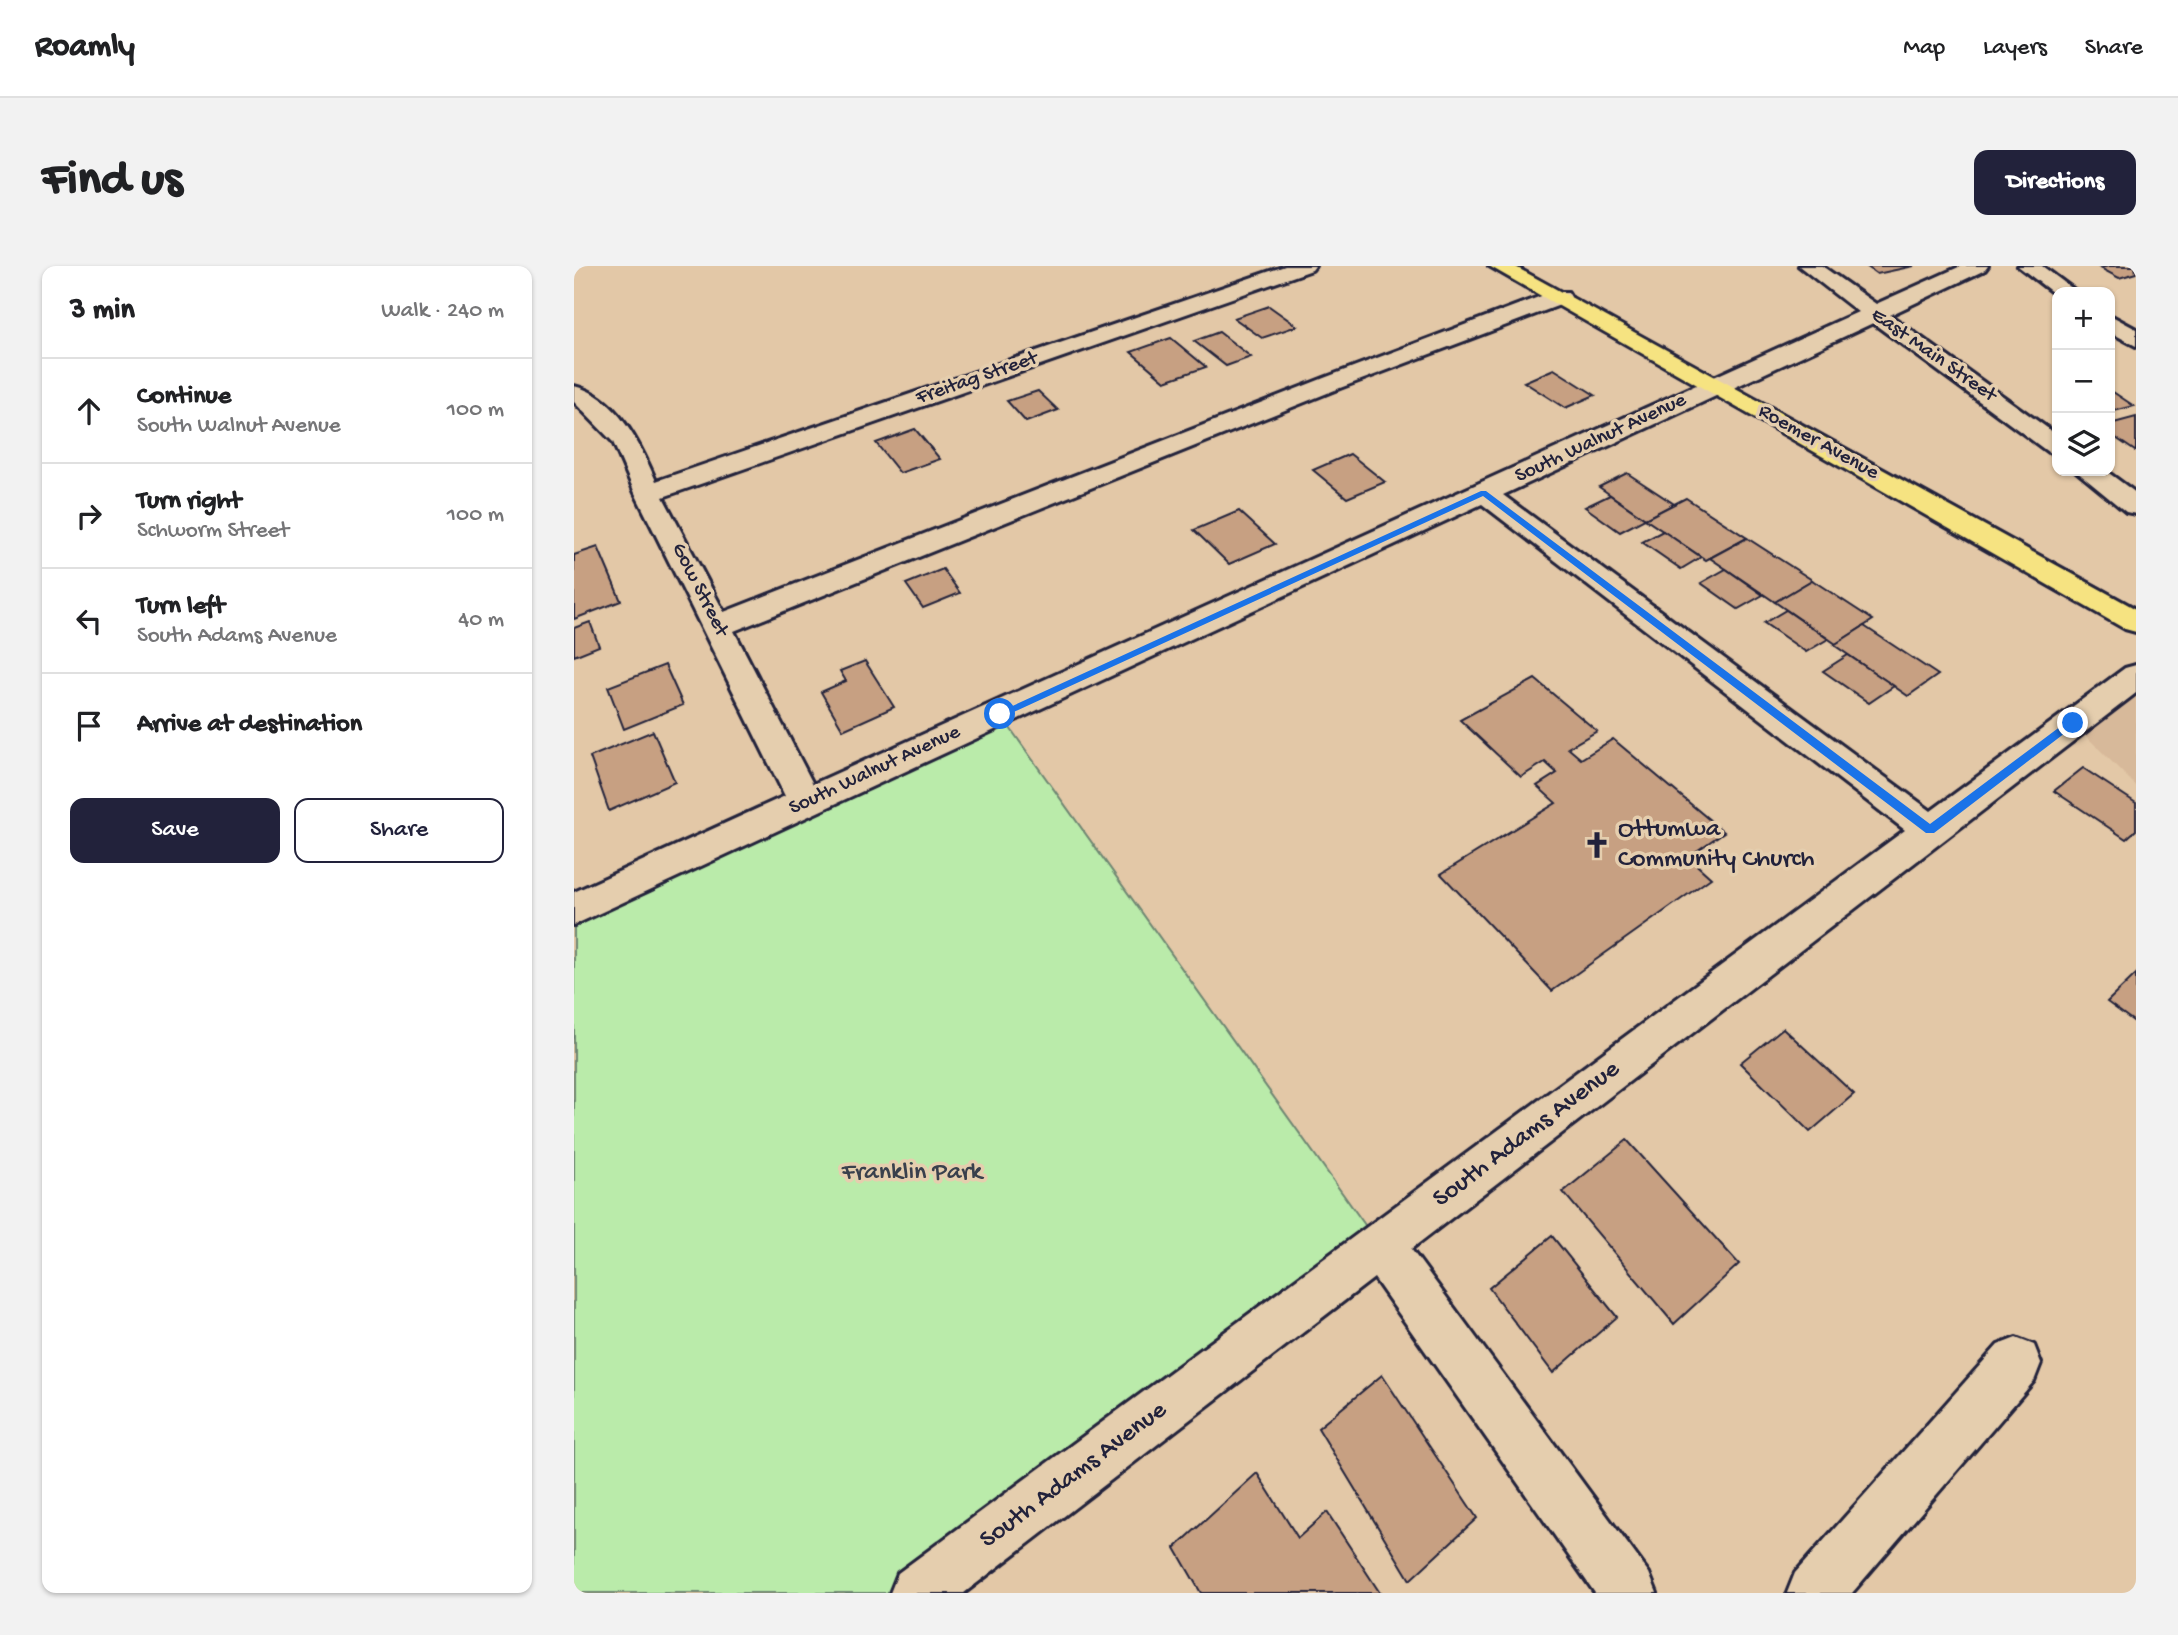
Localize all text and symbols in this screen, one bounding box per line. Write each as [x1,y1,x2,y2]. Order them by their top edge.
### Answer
text: Roamly [35,29,135,67]
text: Map [1903,34,1945,63]
text: Layers [1983,34,2047,63]
text: Share [2085,34,2143,63]
button: Directions [1974,150,2136,215]
text: Find us [42,153,182,211]
map controls [2052,287,2115,476]
button: + [2052,287,2115,350]
text: 3 min [70,294,135,329]
text: Walk · 240 m [381,298,504,325]
street label: East Main Street [1865,303,2003,410]
street label: Freitag Street [912,346,1043,412]
button: − [2052,350,2115,413]
text: Continue [137,382,231,413]
street label: South Walnut Avenue [1511,388,1692,490]
icon: ahead [70,392,108,430]
text: 100 m [447,397,504,424]
street label: Roemer Avenue [1753,400,1884,487]
text: South Walnut Avenue [137,413,341,440]
button: layers [2052,413,2115,476]
text: Turn right [137,487,241,518]
icon: right [70,497,108,535]
text: 100 m [447,502,504,529]
text: Schworm Street [137,518,289,545]
street label: Gow Street [665,539,734,643]
text: Turn left [137,592,225,623]
icon: left [70,602,108,640]
text: 40 m [458,607,504,634]
text: South Adams Avenue [137,623,337,650]
route start [984,698,1015,729]
icon: arrive [70,707,108,745]
route end [2057,707,2088,738]
text: Arrive at destination [137,710,362,741]
street label: South Walnut Avenue [785,720,966,822]
button: Save [70,798,280,863]
button: Share [294,798,504,863]
place label: Ottumwa Community Church [1618,815,1815,876]
church icon: Ottumwa Community Church [1582,830,1612,860]
street label: South Adams Avenue [1427,1054,1627,1215]
park label: Franklin Park [841,1158,985,1189]
street label: South Adams Avenue [974,1395,1174,1556]

